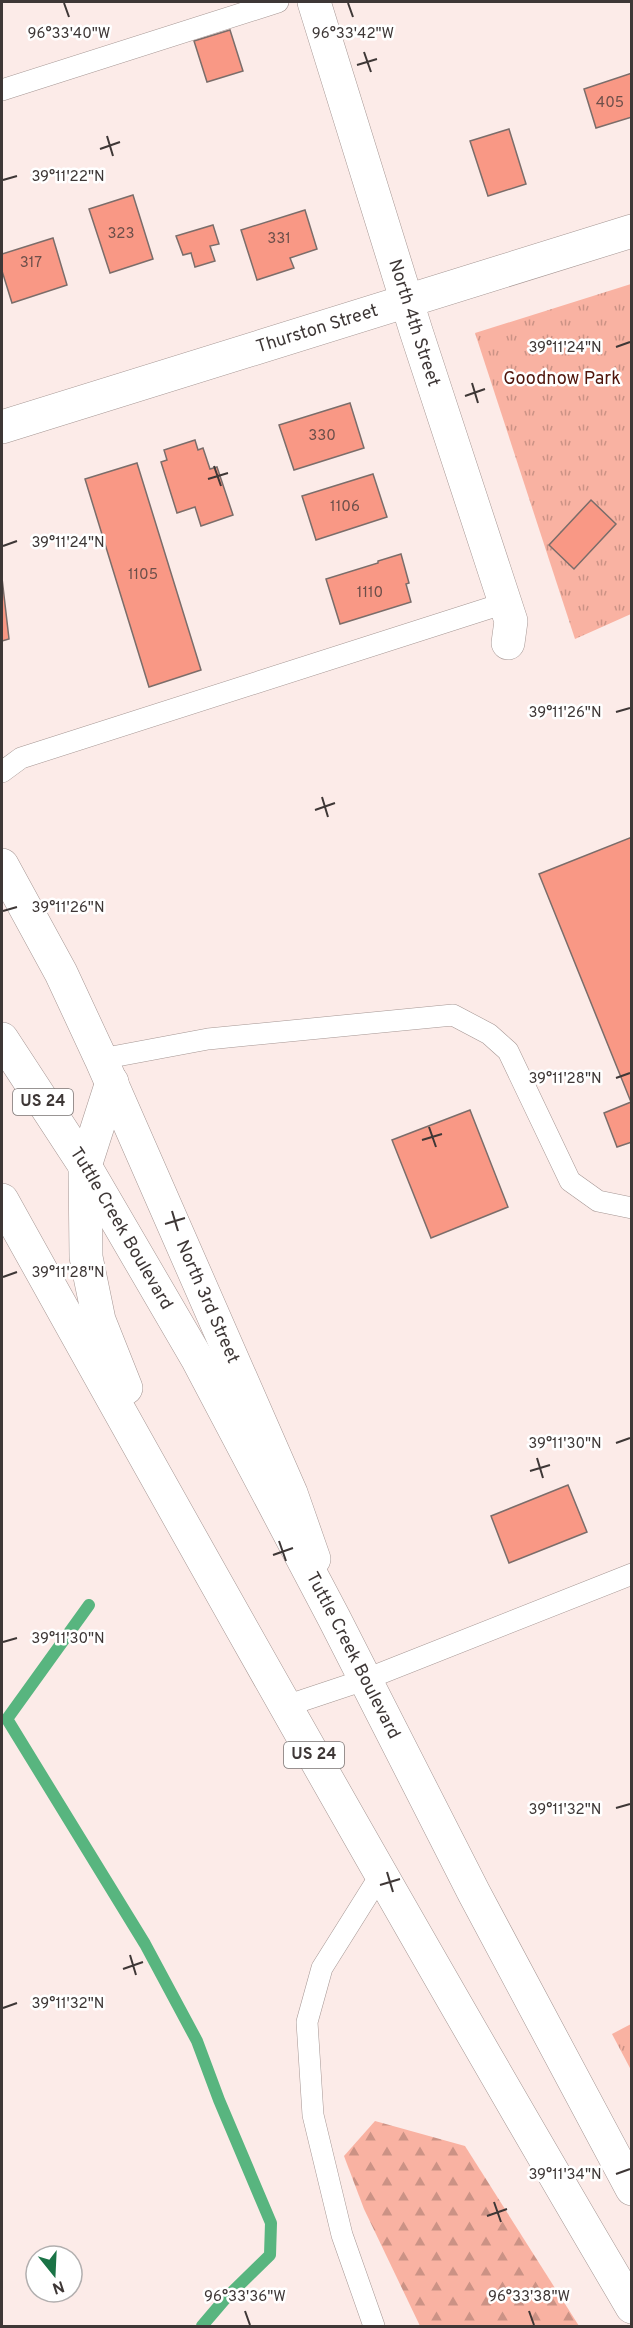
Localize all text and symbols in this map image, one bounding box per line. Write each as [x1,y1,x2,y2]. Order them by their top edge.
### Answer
text: 96°33'40"W [28,25,110,44]
text: 96°33'42"W [312,25,394,44]
house number: 405 [596,94,624,113]
text: 39°11'22"N [31,168,105,187]
house number: 323 [108,225,134,244]
house number: 331 [267,230,291,249]
house number: 317 [20,254,42,273]
street label: North 4th Street [383,256,445,390]
street label: Thurston Street [253,299,381,359]
text: 39°11'24"N [528,339,602,358]
park label: Goodnow Park [503,368,621,391]
house number: 330 [308,427,336,446]
house number: 1106 [330,498,360,517]
text: 39°11'24"N [31,534,105,553]
house number: 1105 [128,566,158,585]
house number: 1110 [357,584,383,603]
text: 39°11'26"N [528,704,602,723]
text: 39°11'26"N [31,899,105,918]
text: 39°11'28"N [528,1070,602,1089]
road number: US 24 [13,1089,73,1115]
street label: Tuttle Creek Boulevard [64,1143,178,1314]
street label: North 3rd Street [170,1237,244,1367]
text: 39°11'28"N [31,1264,105,1283]
text: 39°11'30"N [528,1435,602,1454]
street label: Tuttle Creek Boulevard [300,1568,405,1743]
text: 39°11'30"N [31,1630,105,1649]
road number: US 24 [284,1742,344,1768]
text: 39°11'32"N [529,1801,601,1820]
text: 39°11'32"N [32,1995,104,2014]
text: 39°11'34"N [528,2166,602,2185]
north arrow [24,2244,84,2304]
text: N [49,2275,67,2298]
text: 96°33'36"W [204,2288,286,2307]
text: 96°33'38"W [488,2288,570,2307]

